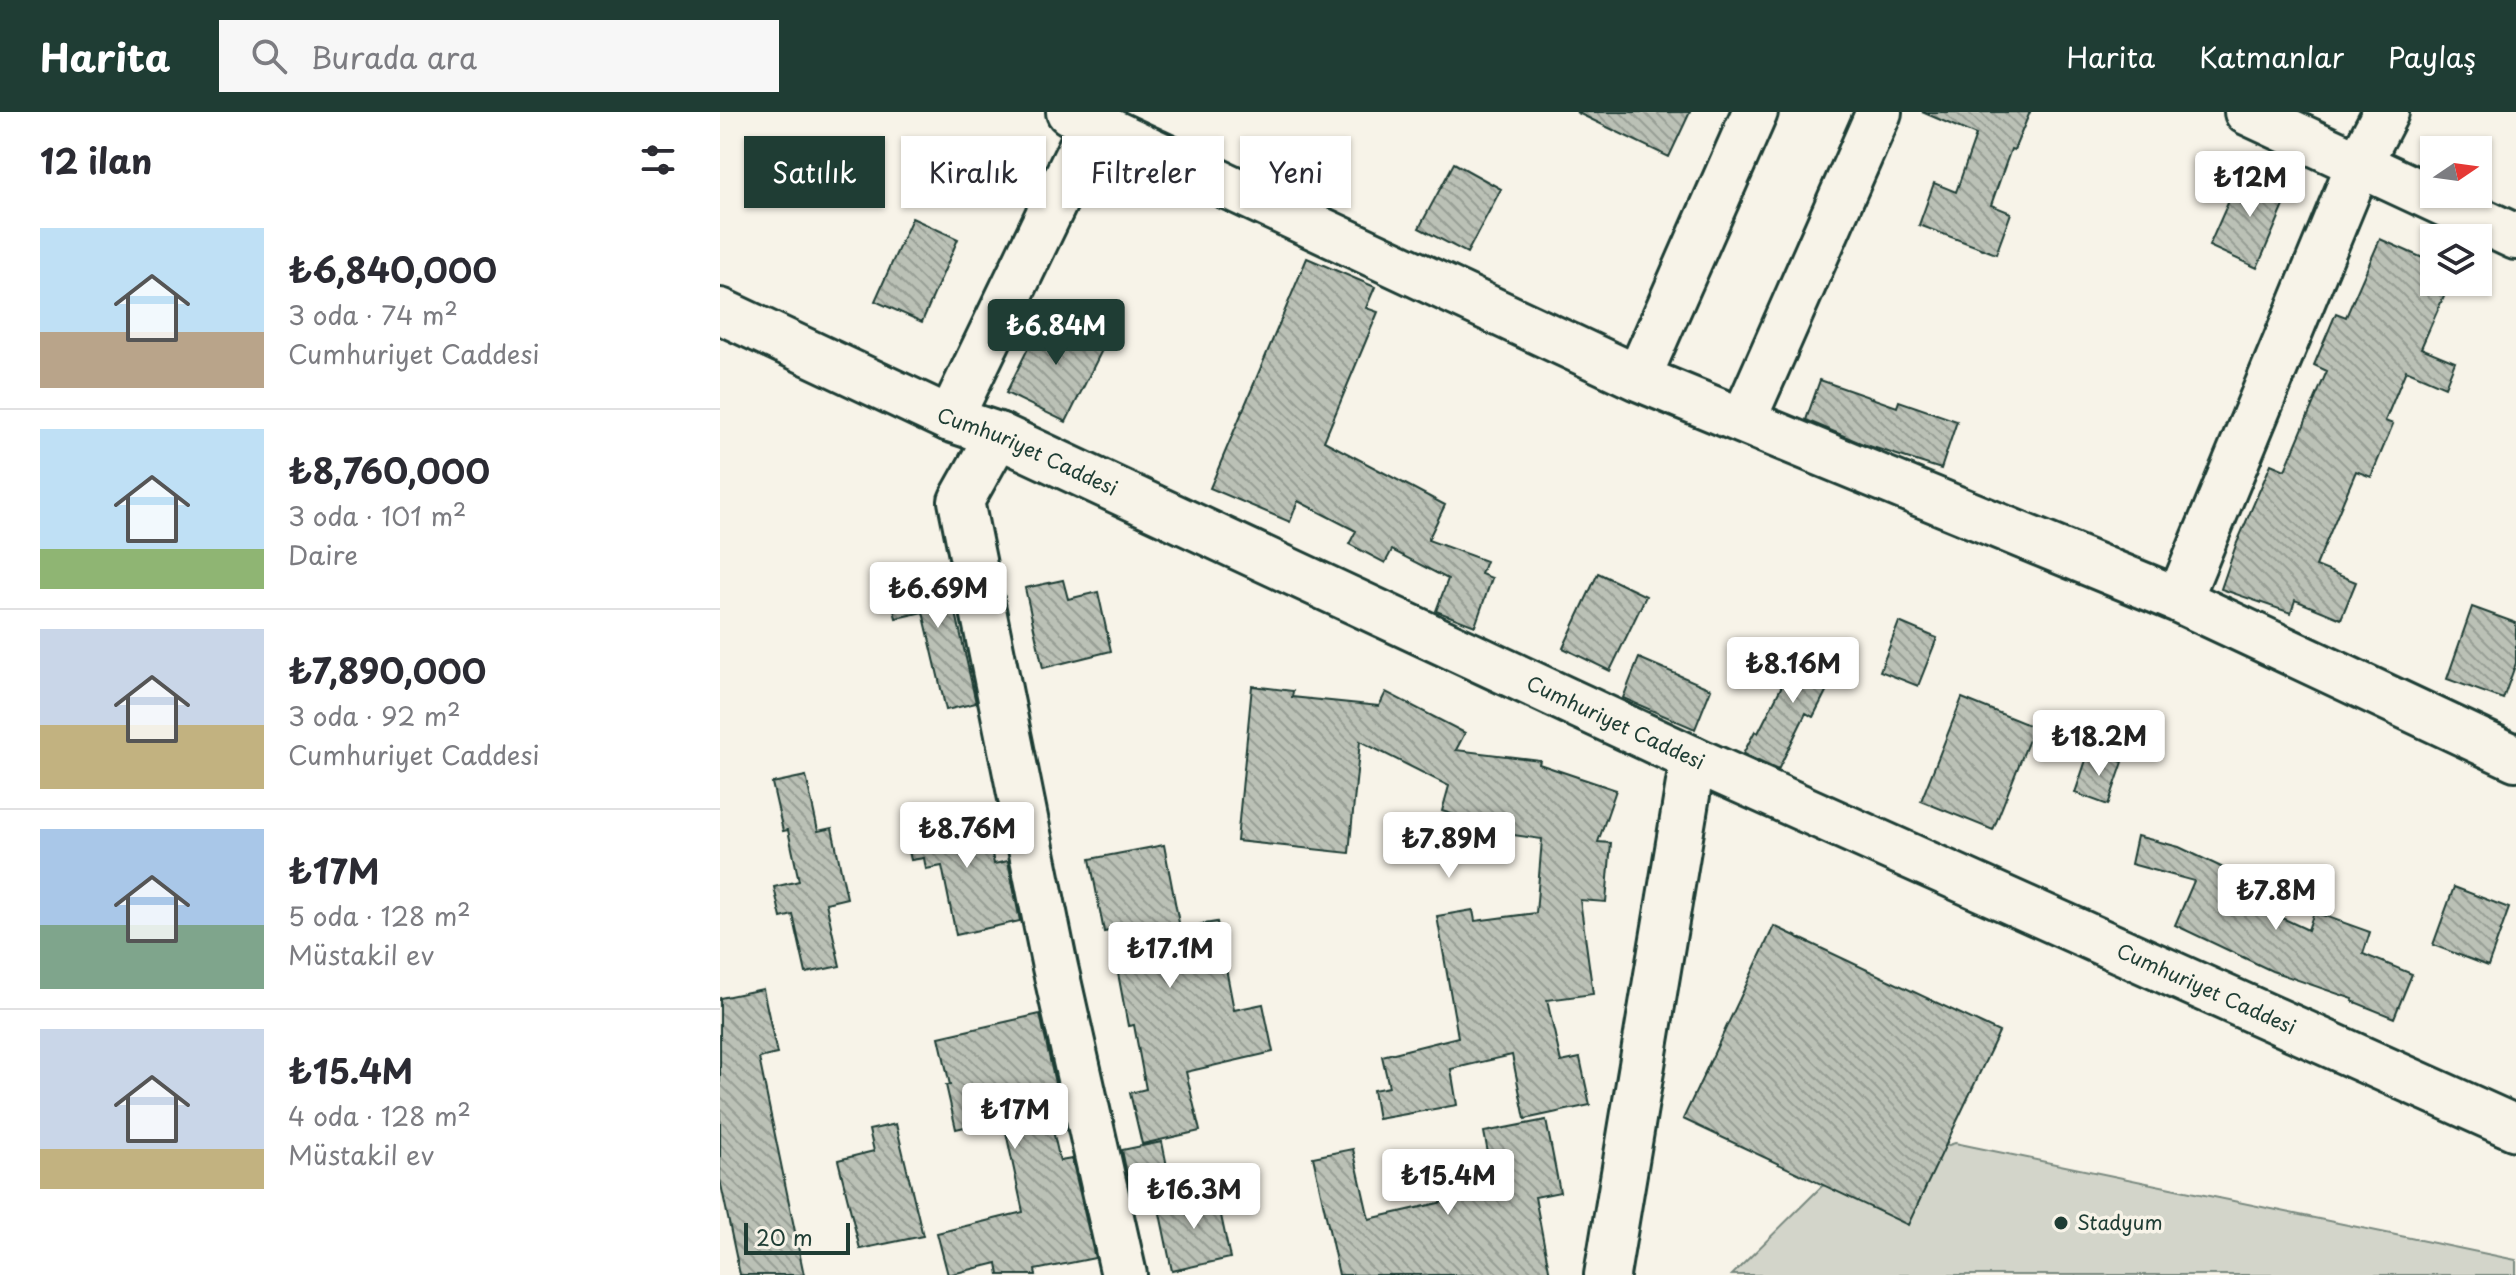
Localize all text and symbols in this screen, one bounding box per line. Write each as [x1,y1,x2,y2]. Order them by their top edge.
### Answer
search box [219,20,779,92]
text: Harita [40,28,171,85]
icon: search [247,34,291,78]
text: Burada ara [311,34,477,79]
text: Harita [2066,35,2155,78]
text: Katmanlar [2199,35,2344,78]
text: Paylaş [2388,35,2476,78]
text: 12 ilan [40,134,152,186]
chip: Satılık [744,136,885,208]
chip: Kiralık [901,136,1046,208]
chip: Filtreler [1062,136,1224,208]
chip: Yeni [1240,136,1351,208]
north arrow [2420,136,2492,208]
map controls [2420,136,2492,296]
icon: filters [636,138,680,182]
pin: ₺12M [2203,151,2297,219]
text: ₺12M [2213,157,2287,196]
button: layers [2420,224,2492,296]
text: ₺6,840,000 [288,243,497,295]
icon: home [104,260,200,356]
text: 3 oda · 74 m² [288,295,458,334]
pin: ₺6.84M [991,299,1121,367]
text: ₺6.84M [1006,305,1106,344]
text: Cumhuriyet Caddesi [288,334,540,373]
street label: Cumhuriyet Caddesi [932,399,1123,503]
text: ₺8,760,000 [288,444,490,496]
icon: home [104,461,200,557]
text: 3 oda · 101 m² [288,496,467,535]
text: Daire [288,535,358,574]
pin: ₺6.69M [873,562,1003,630]
text: ₺6.69M [888,568,988,607]
pin: ₺8.16M [1728,637,1858,705]
text: ₺8.16M [1745,643,1841,682]
text: ₺7,890,000 [288,644,486,696]
icon: home [104,661,200,757]
street label: Cumhuriyet Caddesi [1522,667,1710,776]
text: 3 oda · 92 m² [288,696,461,735]
pin: ₺18.2M [2034,710,2164,778]
text: ₺18.2M [2051,716,2147,755]
text: Cumhuriyet Caddesi [288,735,540,774]
pin: ₺8.76M [902,802,1032,870]
text: ₺8.76M [918,808,1016,847]
pin: ₺7.89M [1384,812,1514,880]
text: ₺7.89M [1401,818,1497,857]
text: ₺17M [288,844,379,896]
icon: home [104,861,200,957]
pin: ₺7.8M [2220,864,2332,932]
text: ₺7.8M [2236,870,2316,909]
text: 5 oda · 128 m² [288,896,471,935]
pin: ₺17.1M [1105,922,1235,990]
text: ₺17.1M [1126,928,1214,967]
text: Müstakil ev [288,935,434,974]
street label: Cumhuriyet Caddesi [2112,935,2301,1042]
text: ₺15.4M [288,1044,413,1096]
icon: home [104,1061,200,1157]
pin: ₺17M [968,1083,1062,1151]
text: ₺17M [980,1089,1050,1128]
text: 4 oda · 128 m² [288,1096,471,1135]
text: Müstakil ev [288,1135,434,1174]
pin: ₺15.4M [1383,1149,1513,1217]
text: ₺15.4M [1400,1155,1496,1194]
pin: ₺16.3M [1129,1163,1259,1231]
text: ₺16.3M [1146,1169,1242,1208]
place label: Stadyum [2077,1207,2163,1237]
marker: Stadyum [2052,1214,2070,1232]
scale bar [744,1219,850,1255]
text: 20 m [756,1220,813,1253]

